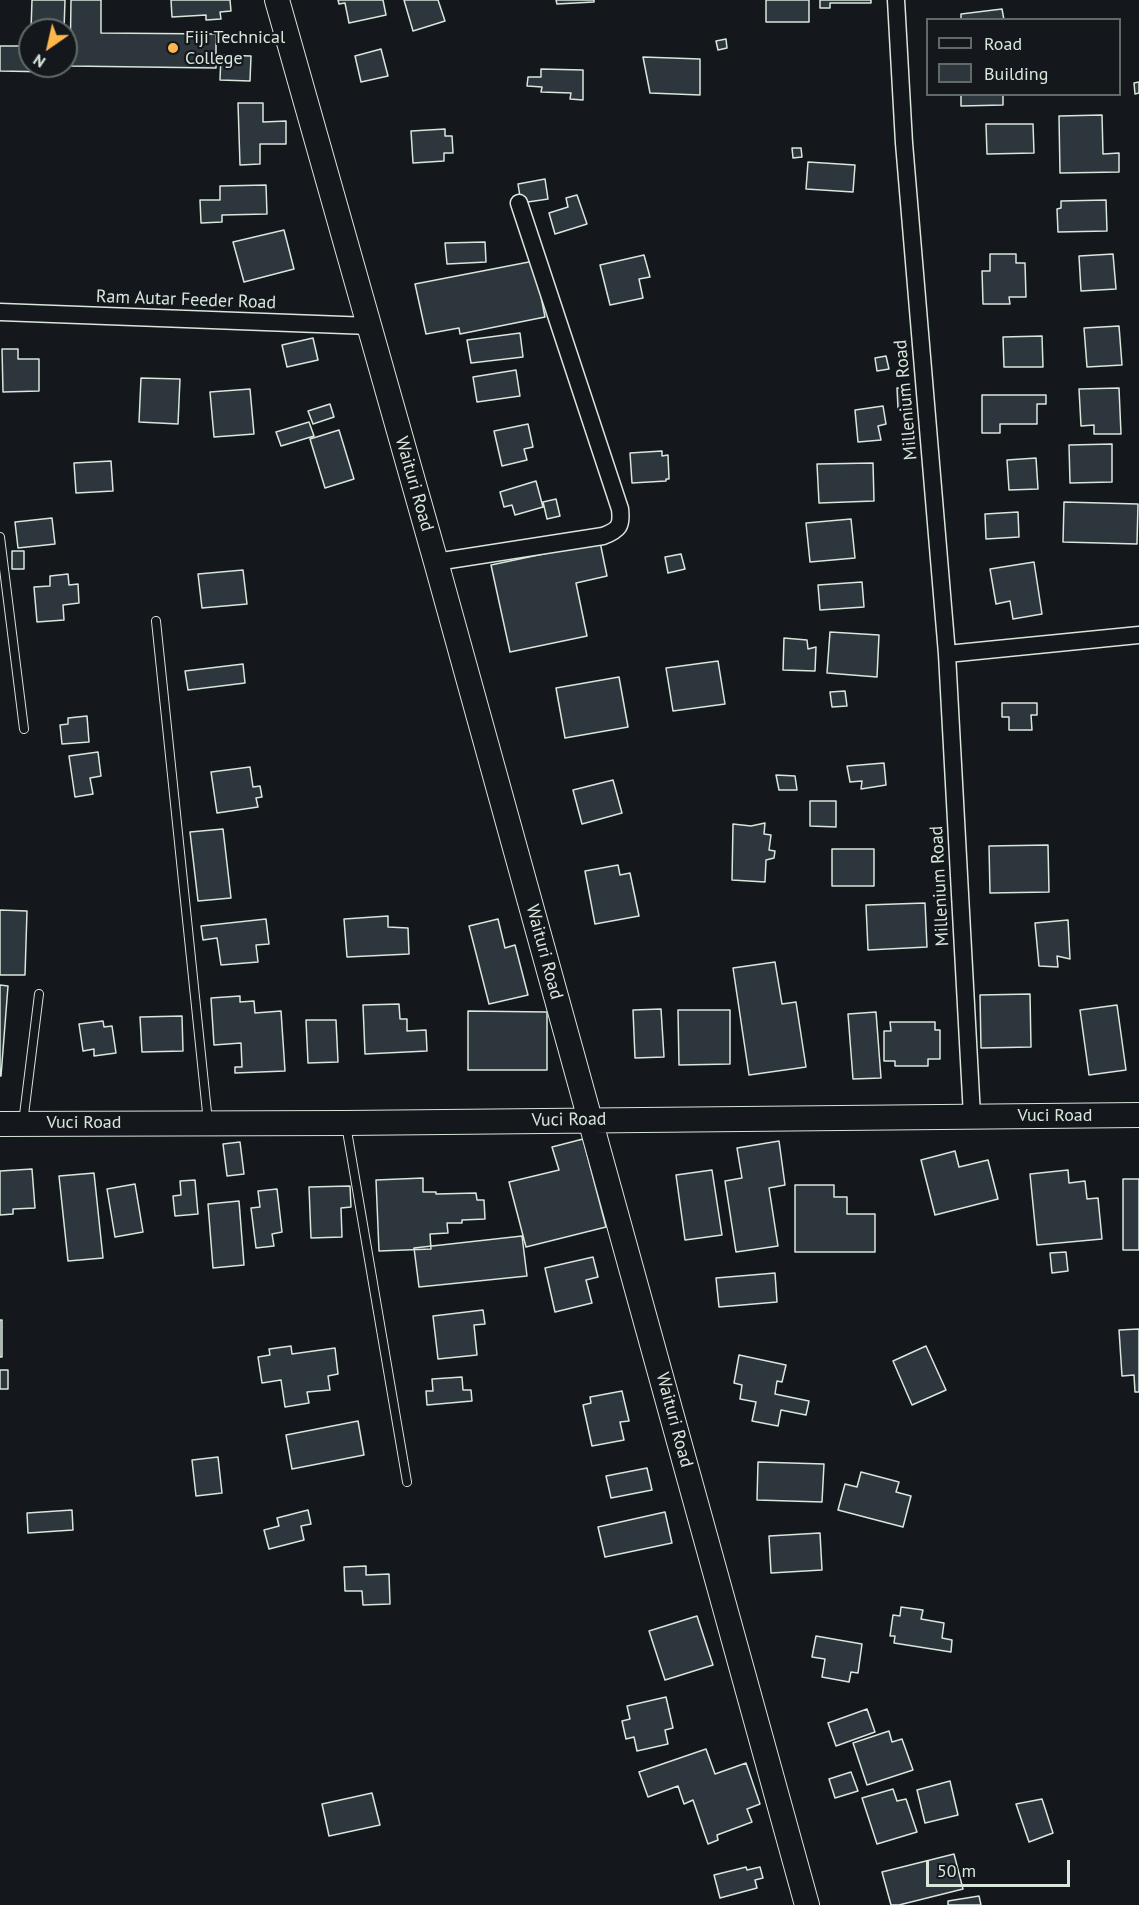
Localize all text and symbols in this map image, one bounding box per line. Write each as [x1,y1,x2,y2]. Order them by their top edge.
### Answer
north arrow [18,18,78,78]
legend [926,18,1121,96]
place label: Fiji Technical College [185,27,285,70]
text: Road [984,32,1022,55]
marker: Fiji Technical College [166,41,180,55]
text: N [29,50,49,72]
text: Building [984,62,1048,85]
street label: Ram Autar Feeder Road [96,286,276,314]
street label: Millenium Road [890,339,922,461]
street label: Waituri Road [390,434,438,534]
street label: Millenium Road [926,825,954,947]
street label: Waituri Road [521,902,567,1002]
street label: Vuci Road [1018,1105,1092,1127]
street label: Vuci Road [531,1109,607,1131]
street label: Vuci Road [47,1112,121,1134]
street label: Waituri Road [651,1370,697,1470]
scale bar [929,1848,1073,1886]
text: 50 m [937,1859,976,1882]

